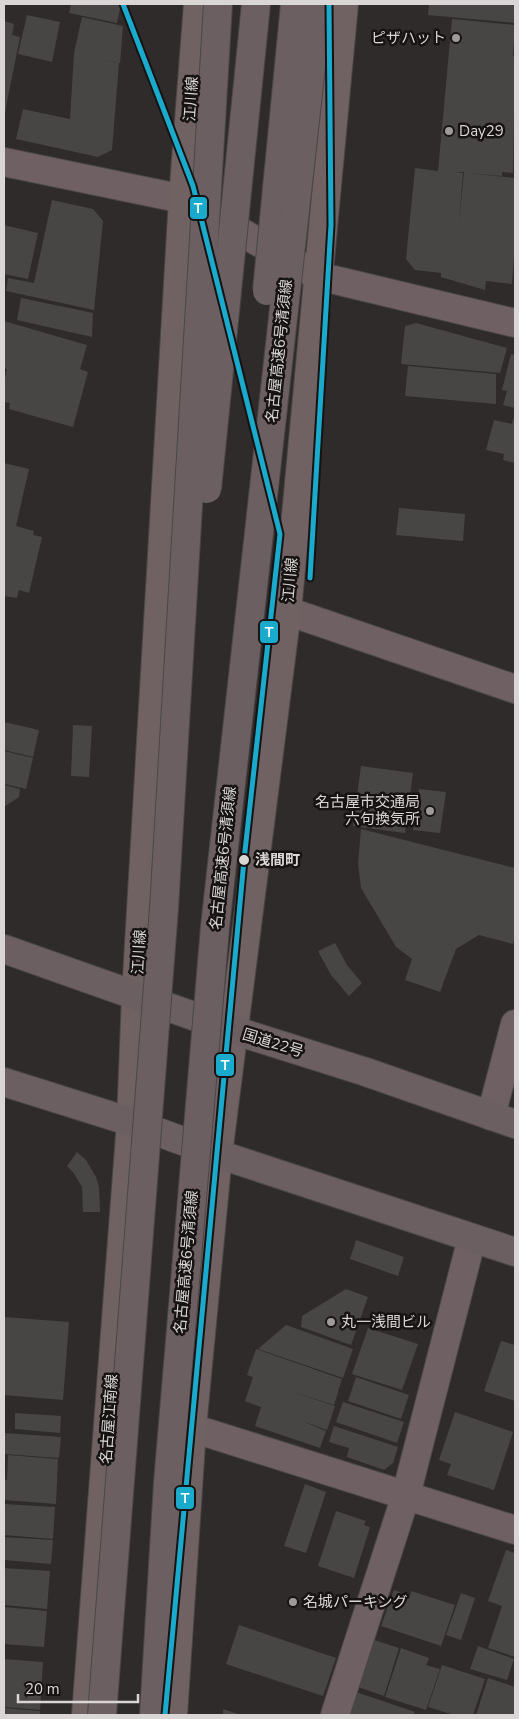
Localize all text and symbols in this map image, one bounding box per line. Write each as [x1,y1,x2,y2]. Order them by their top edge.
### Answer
place label: ピザハット [371,28,446,48]
marker: ピザハット [450,32,462,44]
street label: 江川線 [179,76,203,122]
place label: Day29 [459,121,504,141]
marker: Day29 [443,125,455,137]
line badge: T [189,196,208,220]
text: T [194,199,203,218]
street label: 名古屋高速6号清須線 [262,278,296,424]
street label: 江川線 [278,557,302,603]
line badge: T [259,620,279,644]
text: T [265,623,274,642]
street label: 名古屋高速6号清須線 [206,785,240,931]
place label: 名古屋市交通局 六句換気所 [315,792,420,829]
marker: 名古屋市交通局 六句換気所 [424,805,436,817]
place label: 浅間町 [255,850,300,870]
marker: 浅間町 [237,853,251,867]
street label: 江川線 [128,929,150,975]
street label: 国道22号 [240,1024,306,1062]
line badge: T [215,1053,235,1077]
text: T [221,1056,230,1075]
street label: 名古屋高速6号清須線 [170,1189,202,1335]
place label: 丸一浅間ビル [341,1312,431,1332]
marker: 丸一浅間ビル [325,1316,337,1328]
street label: 名古屋江南線 [96,1373,122,1465]
line badge: T [175,1486,195,1510]
text: T [181,1489,190,1508]
place label: 名城パーキング [303,1592,408,1612]
marker: 名城パーキング [287,1596,299,1608]
scale bar [18,1672,138,1704]
text: 20 m [25,1679,60,1699]

